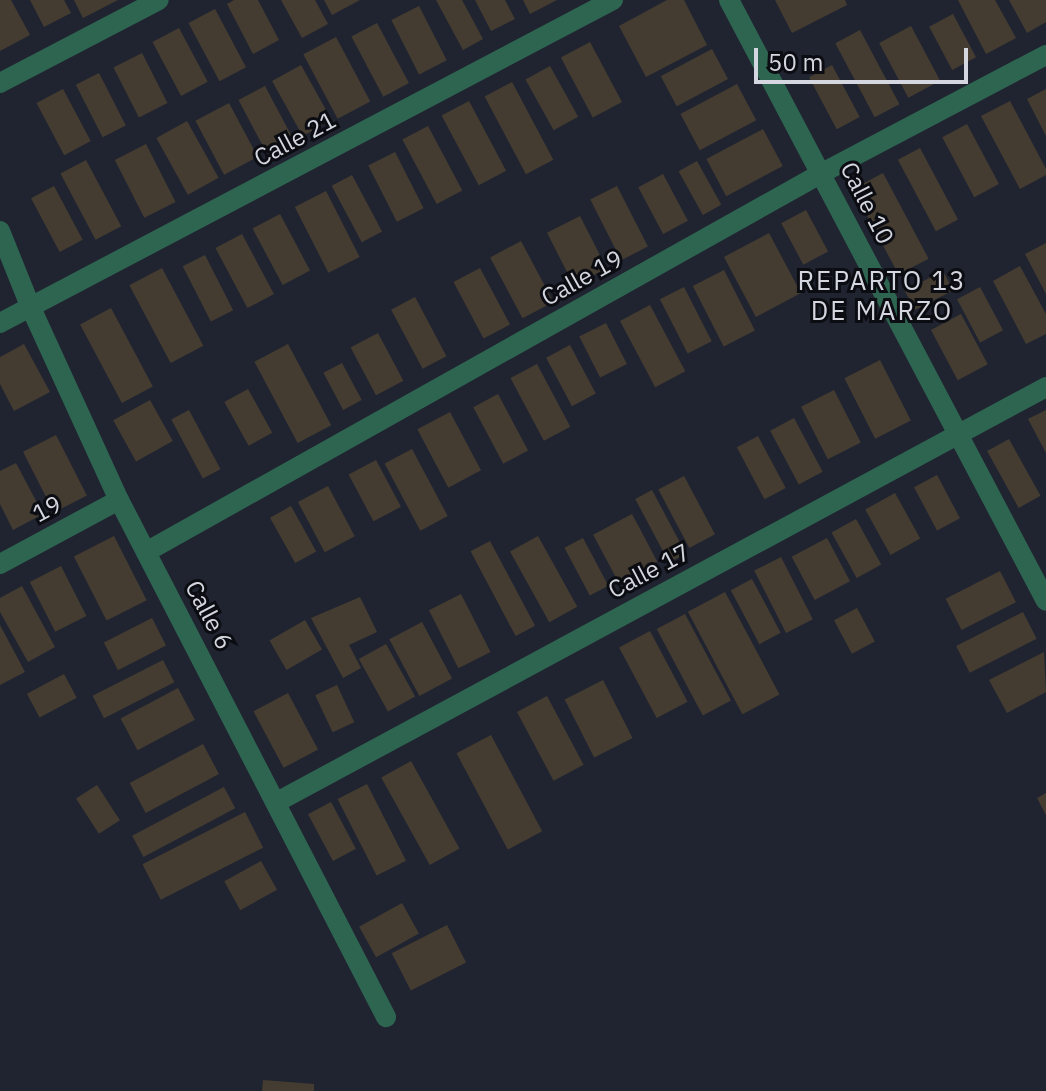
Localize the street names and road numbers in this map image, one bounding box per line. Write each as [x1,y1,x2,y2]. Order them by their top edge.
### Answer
street label: Calle 21 [249,106,341,172]
street label: Calle 10 [834,157,900,249]
street label: Calle 19 [536,244,628,312]
street label: 19 [28,490,66,528]
street label: Calle 17 [603,538,695,604]
street label: Calle 6 [179,576,239,654]

